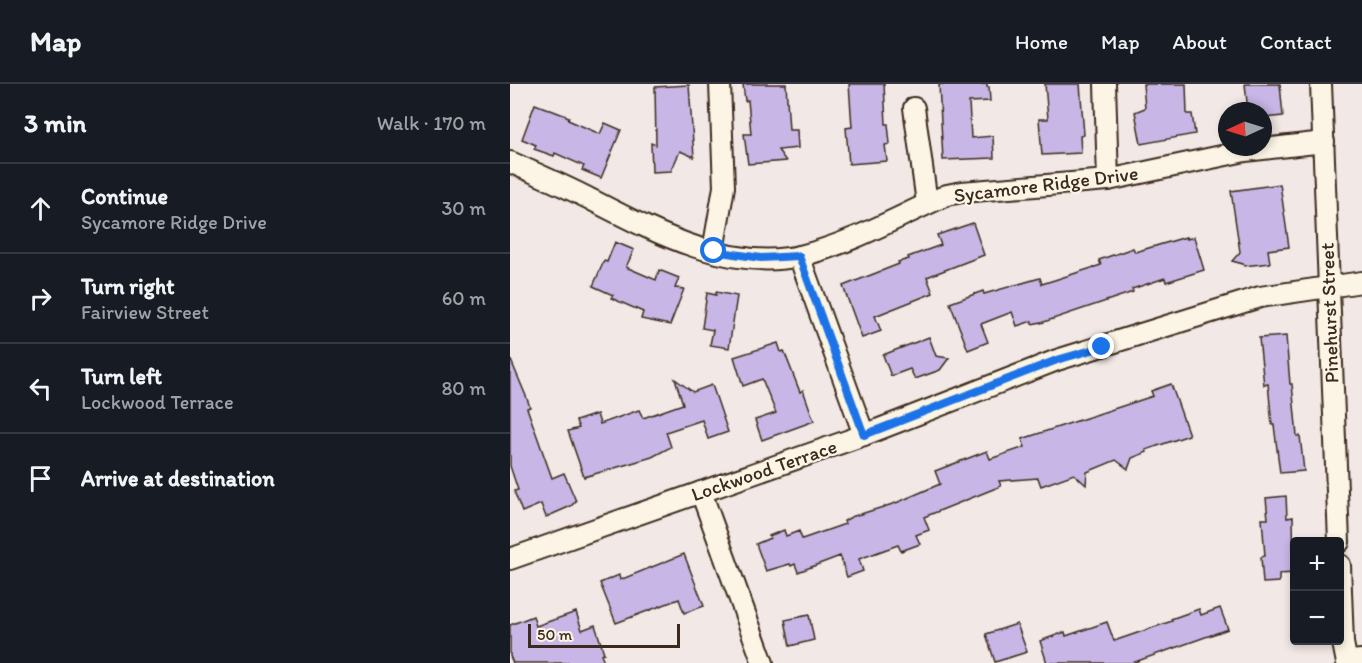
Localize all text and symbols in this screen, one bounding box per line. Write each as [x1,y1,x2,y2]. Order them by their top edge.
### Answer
text: Map [30,24,81,58]
text: Home [1015,29,1068,54]
text: Map [1101,29,1140,54]
text: About [1173,29,1227,54]
text: Contact [1260,29,1332,54]
north arrow [1218,102,1272,156]
text: 3 min [24,107,86,139]
text: Walk · 170 m [377,111,486,135]
street label: Sycamore Ridge Drive [952,161,1140,207]
text: Continue [81,183,168,210]
icon: ahead [24,192,57,225]
text: 30 m [441,196,486,220]
text: Sycamore Ridge Drive [81,210,267,234]
route start [700,237,726,263]
street label: Pinehurst Street [1315,242,1343,384]
text: Turn right [81,273,175,300]
icon: right [24,282,57,315]
text: 60 m [442,286,486,310]
text: Fairview Street [81,300,209,324]
route end [1088,333,1114,359]
text: Turn left [81,363,162,390]
icon: left [24,372,57,405]
text: 80 m [441,376,486,400]
text: Lockwood Terrace [81,390,234,414]
street label: Lockwood Terrace [688,434,840,506]
icon: arrive [24,462,57,495]
text: Arrive at destination [81,465,275,492]
map controls [1290,537,1344,645]
button: + [1290,537,1344,591]
button: − [1290,591,1344,645]
scale bar [528,621,680,648]
text: 50 m [537,625,572,644]

